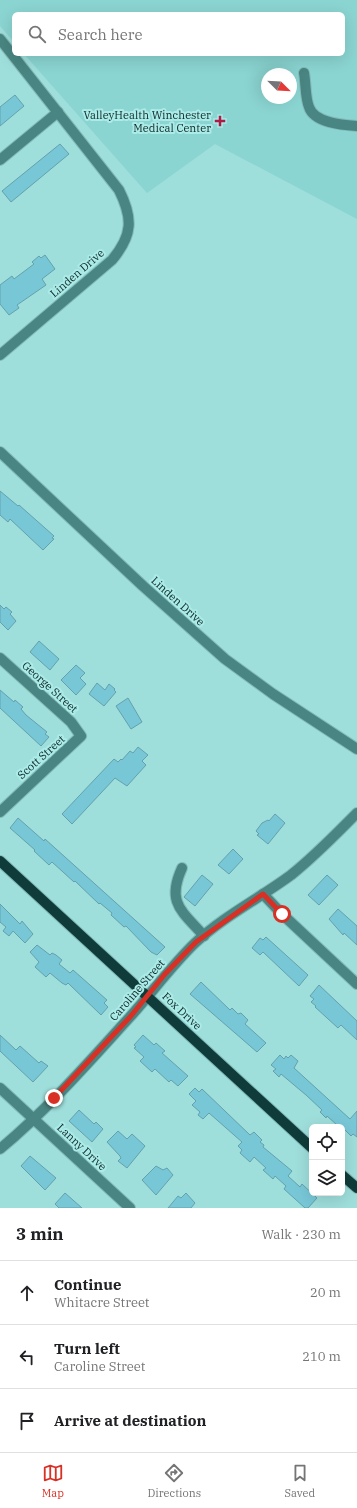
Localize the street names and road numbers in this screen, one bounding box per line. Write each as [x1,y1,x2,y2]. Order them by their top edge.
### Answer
street label: Linden Drive [47,246,107,300]
street label: Linden Drive [148,573,208,629]
street label: George Street [19,658,81,716]
street label: Scott Street [14,732,68,782]
street label: Caroline Street [106,956,168,1024]
street label: Fox Drive [159,989,205,1033]
street label: Lanny Drive [54,1121,110,1174]

